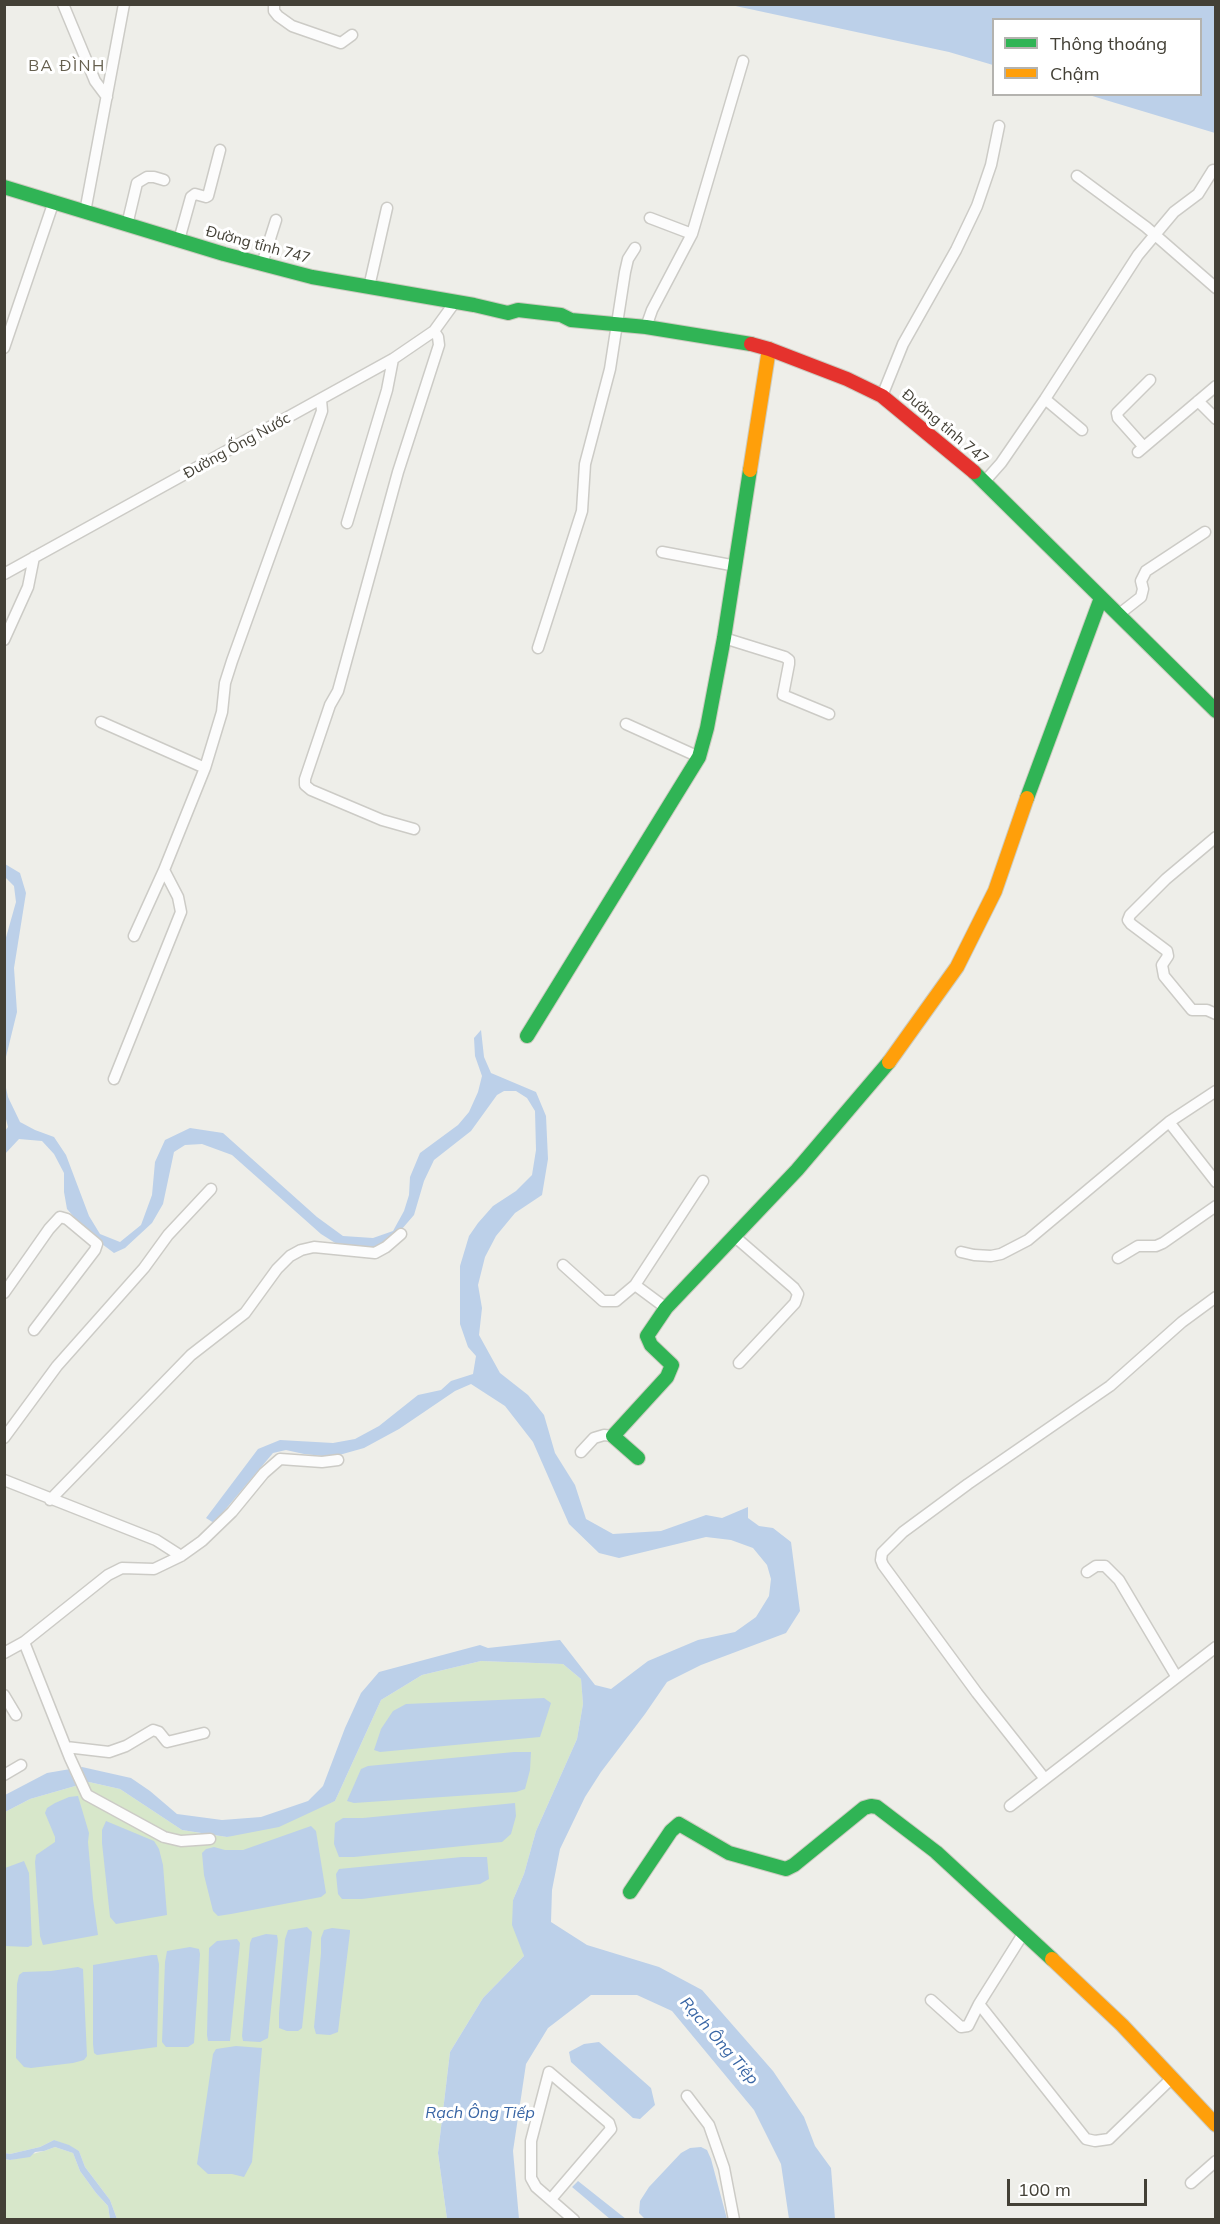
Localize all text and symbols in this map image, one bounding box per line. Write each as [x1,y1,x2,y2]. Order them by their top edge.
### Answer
legend [992,18,1202,96]
text: Thông thoáng [1050,32,1167,55]
district label: BA ĐÌNH [28,56,106,76]
text: Chậm [1050,62,1099,85]
street label: Đường tỉnh 747 [204,222,312,268]
street label: Đường tỉnh 747 [898,386,992,468]
street label: Đường Ống Nước [180,409,294,483]
water label: Rạch Ông Tiệp [676,1993,762,2089]
water label: Rạch Ông Tiếp [425,2103,535,2123]
scale bar [1010,2167,1150,2205]
text: 100 m [1018,2178,1071,2201]

